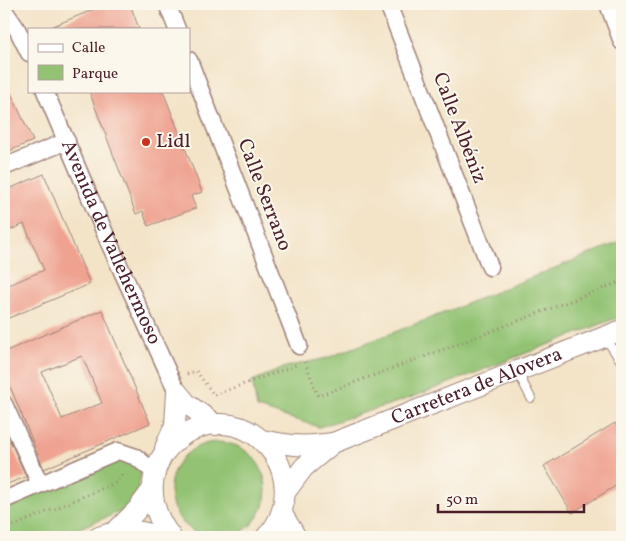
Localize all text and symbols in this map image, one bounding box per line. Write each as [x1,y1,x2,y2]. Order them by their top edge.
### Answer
legend [28,28,190,92]
text: Calle [72,38,105,59]
text: Parque [72,64,118,85]
street label: Calle Albéniz [425,68,493,188]
place label: Lidl [156,128,190,156]
street label: Calle Serrano [230,135,298,255]
street label: Avenida de Vallehermoso [53,136,168,349]
marker: Lidl [140,136,152,148]
street label: Carretera de Alovera [387,341,567,433]
scale bar [438,481,585,513]
text: 50 m [446,490,478,511]

